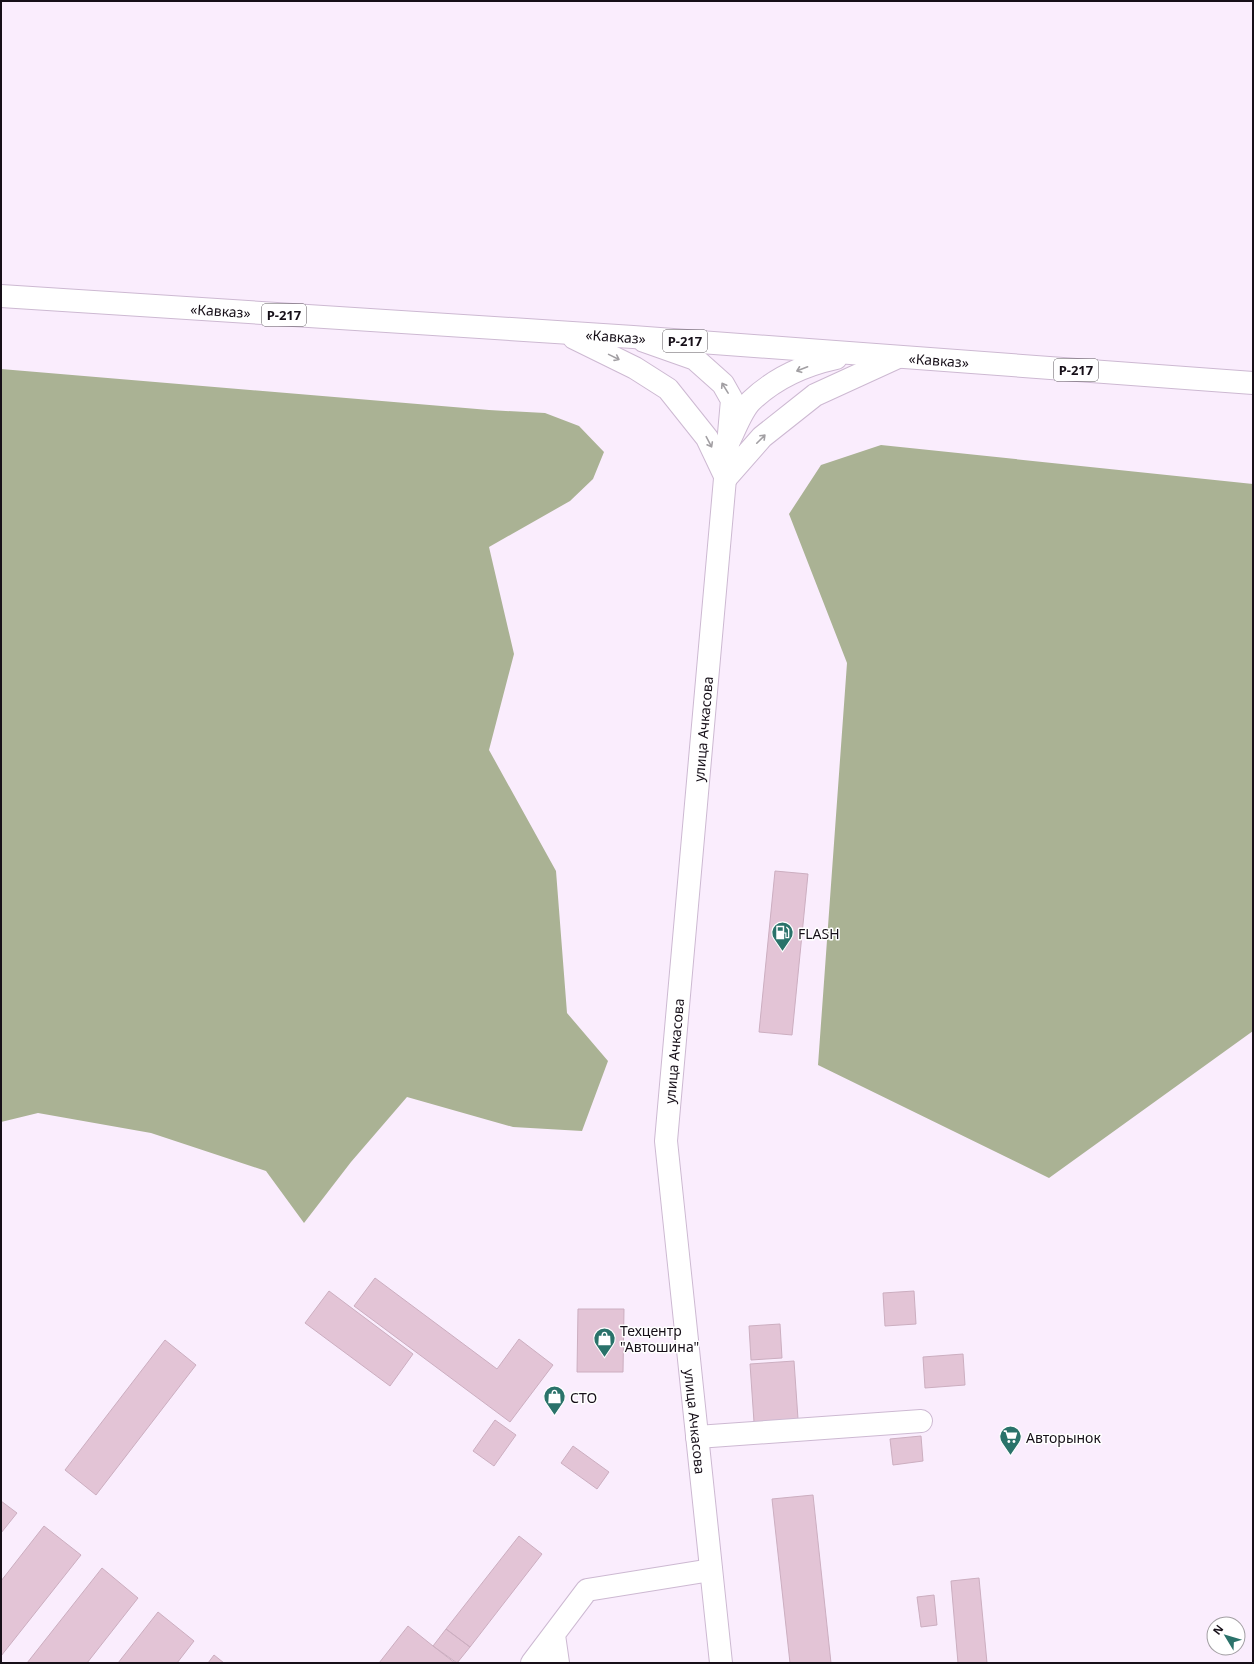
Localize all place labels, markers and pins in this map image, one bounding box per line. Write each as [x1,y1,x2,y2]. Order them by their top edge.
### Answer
fuel station icon: FLASH [770,920,796,953]
place label: FLASH [798,924,840,943]
place label: Техцентр "Автошина" [620,1321,699,1356]
shop icon: Техцентр "Автошина" [592,1325,618,1358]
shop icon: СТО [541,1384,567,1417]
place label: СТО [570,1388,597,1407]
supermarket icon: Авторынок [998,1424,1024,1457]
place label: Авторынок [1026,1428,1101,1447]

